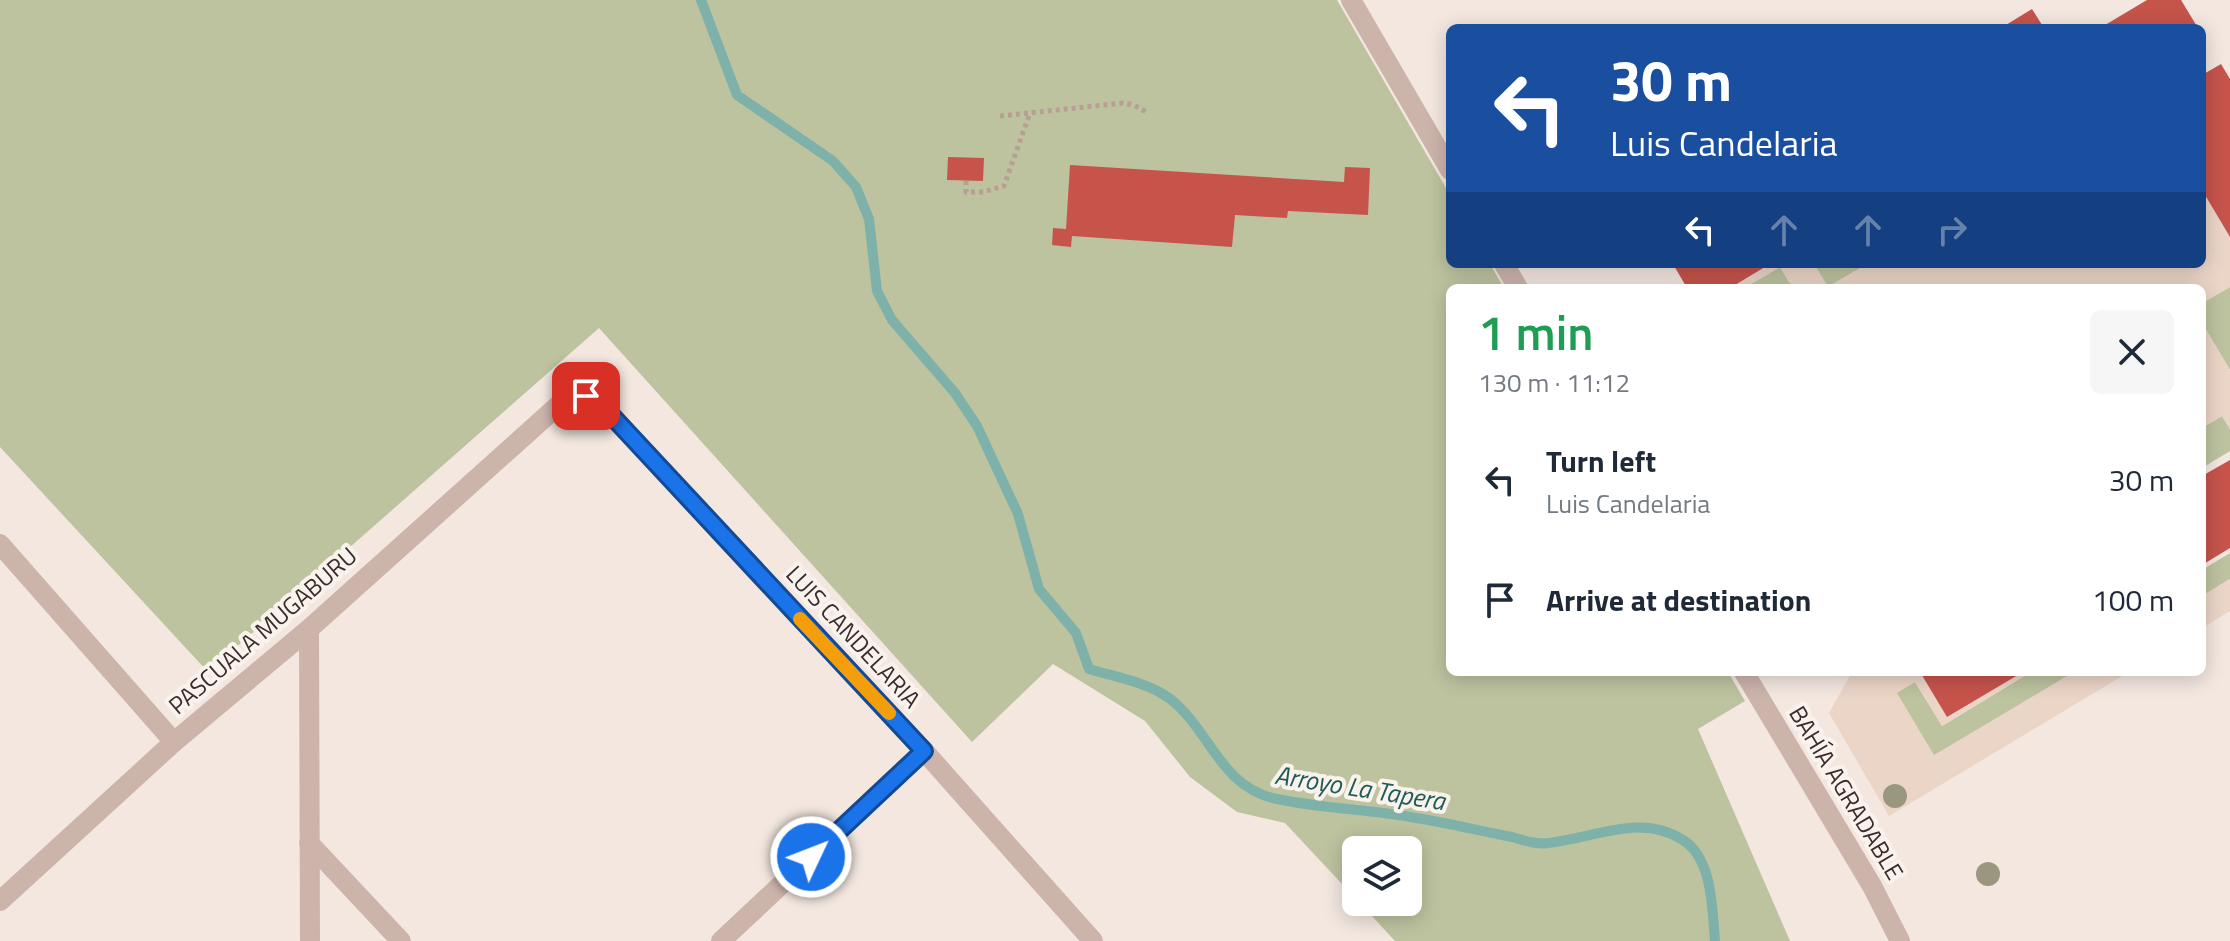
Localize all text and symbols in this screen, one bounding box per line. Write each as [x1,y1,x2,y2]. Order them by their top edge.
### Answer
text: 30 m [1610,38,1732,123]
icon: left [1478,56,1582,160]
text: Luis Candelaria [1610,115,1838,170]
icon: left [1678,208,1722,252]
icon: ahead [1762,208,1806,252]
icon: ahead [1846,208,1890,252]
icon: right [1930,208,1974,252]
text: 1 min [1478,296,1593,369]
button: close [2090,310,2174,394]
pin [552,362,620,430]
text: 130 m · 11:12 [1478,363,1630,402]
icon: arrive [564,374,608,418]
text: Turn left [1546,438,1656,484]
text: 30 m [2109,457,2174,503]
icon: left [1478,458,1522,502]
text: Luis Candelaria [1546,484,1710,523]
street label: PASCUALA MUGABURU [160,538,365,722]
street label: LUIS CANDELARIA [778,557,930,716]
text: Arrive at destination [1546,577,1811,623]
text: 100 m [2092,577,2174,623]
icon: arrive [1478,578,1522,622]
street label: BAHÍA AGRADABLE [1781,699,1913,886]
water label: Arroyo La Tapera [1272,755,1450,821]
position arrow [769,815,853,899]
map controls [1342,836,1422,916]
button: layers [1342,836,1422,916]

